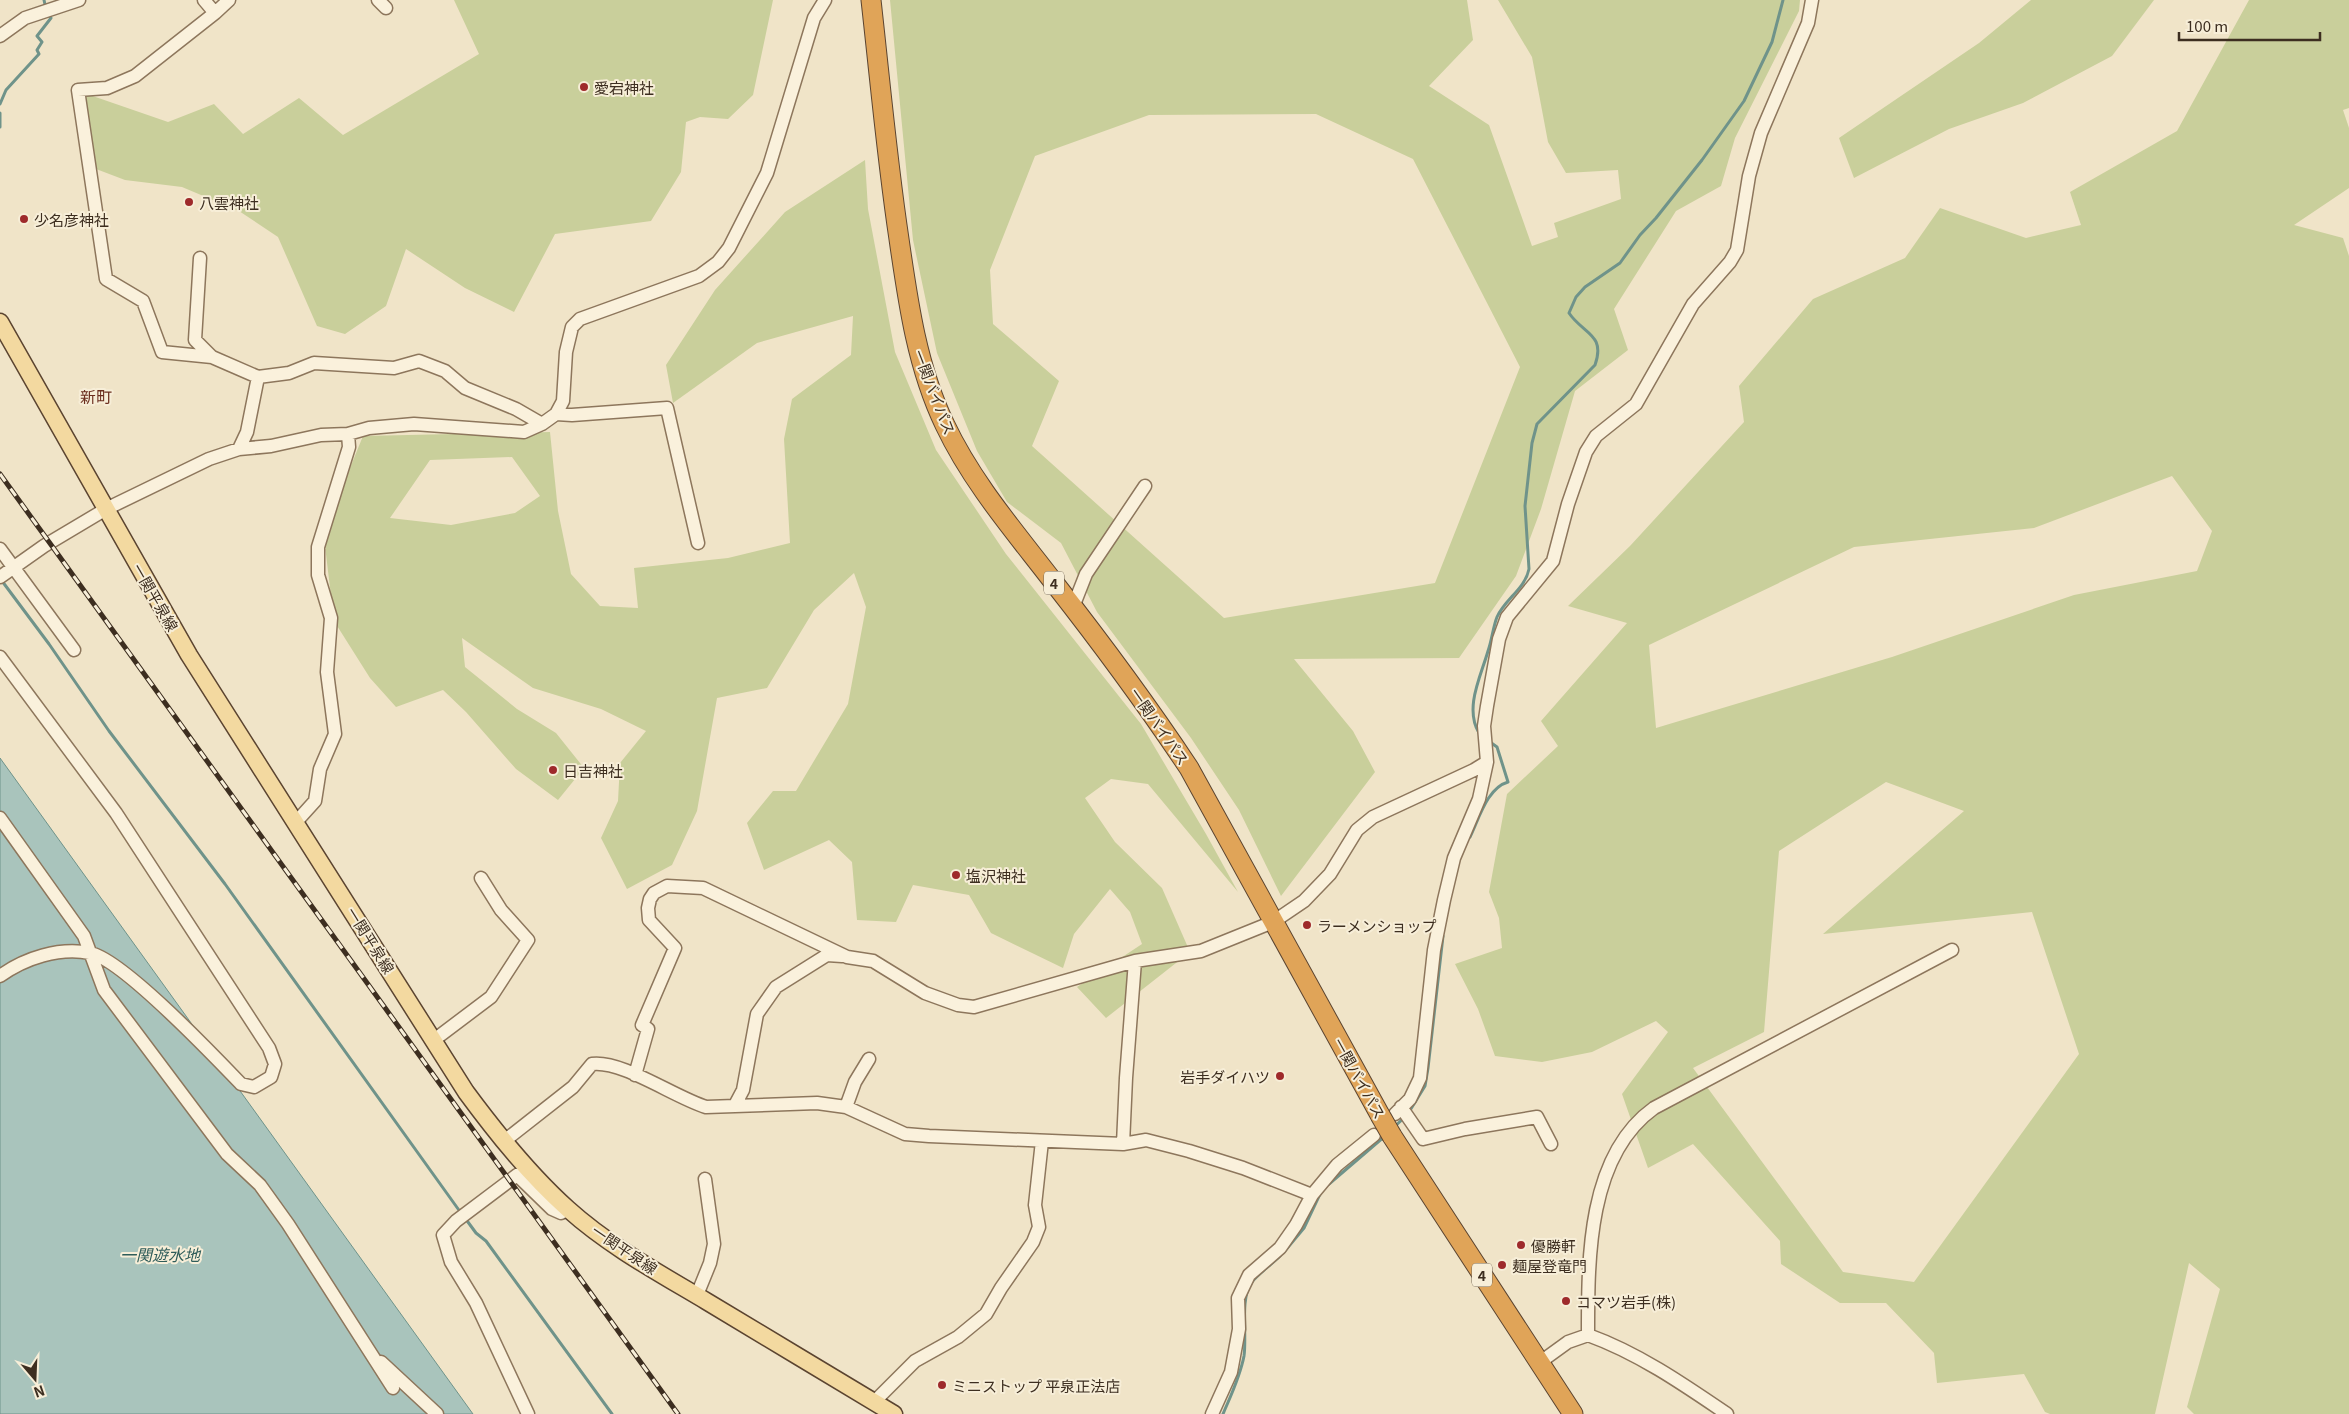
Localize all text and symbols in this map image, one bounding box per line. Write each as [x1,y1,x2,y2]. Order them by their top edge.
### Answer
scale bar [2179,10,2320,42]
text: 100 m [2186,15,2228,36]
place label: 愛宕神社 [594,77,654,98]
marker: 愛宕神社 [578,81,590,93]
place label: 八雲神社 [199,192,259,213]
marker: 八雲神社 [183,196,195,208]
place label: 少名彦神社 [34,209,109,230]
marker: 少名彦神社 [18,213,30,225]
street label: 一関バイパス [909,346,961,438]
district label: 新町 [80,384,112,408]
street label: 一関平泉線 [128,559,184,635]
road number: 4 [1044,572,1064,594]
street label: 一関バイパス [1126,683,1194,769]
place label: 日吉神社 [563,760,623,781]
marker: 日吉神社 [547,764,559,776]
place label: 塩沢神社 [966,865,1026,886]
marker: 塩沢神社 [950,869,962,881]
street label: 一関平泉線 [342,903,400,977]
place label: ラーメンショップ [1317,915,1436,936]
marker: ラーメンショップ [1301,919,1313,931]
street label: 一関バイパス [1329,1034,1391,1122]
place label: 岩手ダイハツ [1180,1066,1270,1087]
marker: 岩手ダイハツ [1274,1070,1286,1082]
street label: 一関平泉線 [588,1219,662,1279]
place label: 優勝軒 [1531,1235,1576,1256]
marker: 優勝軒 [1515,1239,1527,1251]
water label: 一関遊水地 [120,1242,202,1266]
place label: 麺屋登竜門 [1512,1255,1587,1276]
marker: 麺屋登竜門 [1496,1259,1508,1271]
road number: 4 [1472,1264,1492,1286]
place label: コマツ岩手(株) [1576,1291,1676,1312]
marker: コマツ岩手(株) [1560,1295,1572,1307]
north arrow [10,1354,60,1404]
place label: ミニストップ 平泉正法店 [952,1375,1120,1396]
marker: ミニストップ 平泉正法店 [936,1379,948,1391]
text: N [31,1381,48,1403]

